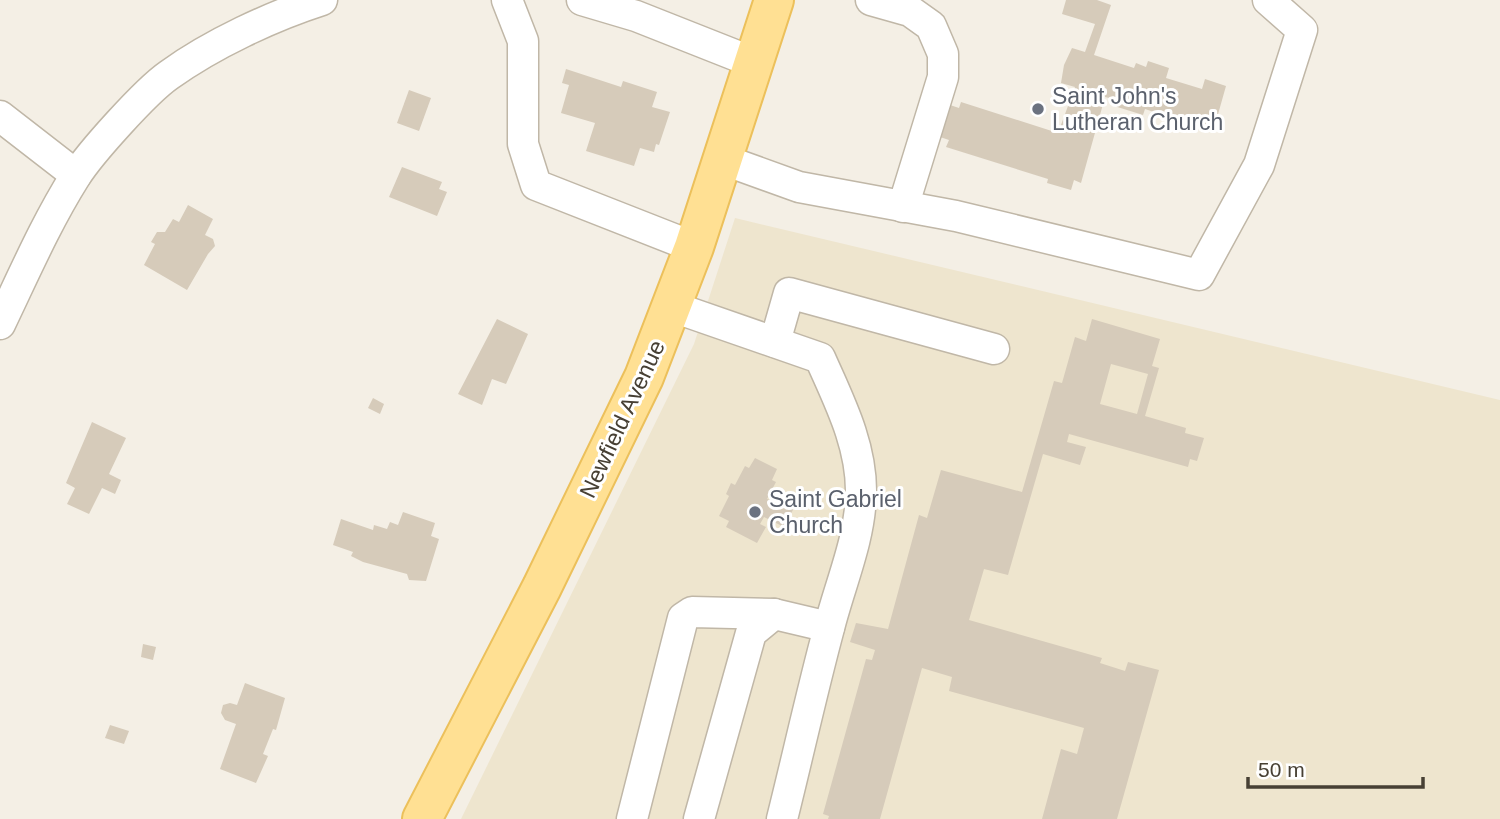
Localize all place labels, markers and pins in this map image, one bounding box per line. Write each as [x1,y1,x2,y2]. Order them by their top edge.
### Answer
place label: Saint John's Lutheran Church [1052,83,1223,135]
marker: Saint John's Lutheran Church [1030,101,1046,117]
place label: Saint Gabriel Church [769,486,902,538]
marker: Saint Gabriel Church [747,504,763,520]

